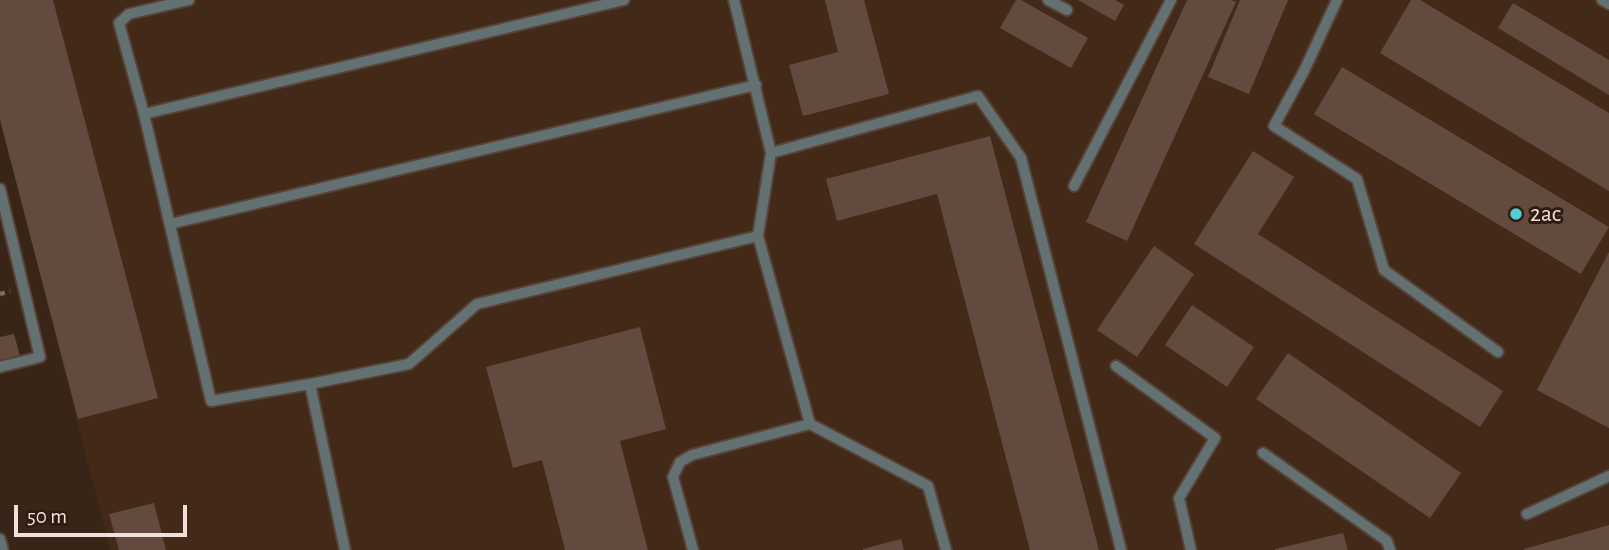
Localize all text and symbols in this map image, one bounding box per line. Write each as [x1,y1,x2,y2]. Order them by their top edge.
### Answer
place label: 2ас [1530,200,1562,228]
marker: 2ас [1508,206,1524,222]
scale bar [18,490,191,534]
text: 50 m [27,506,67,527]

